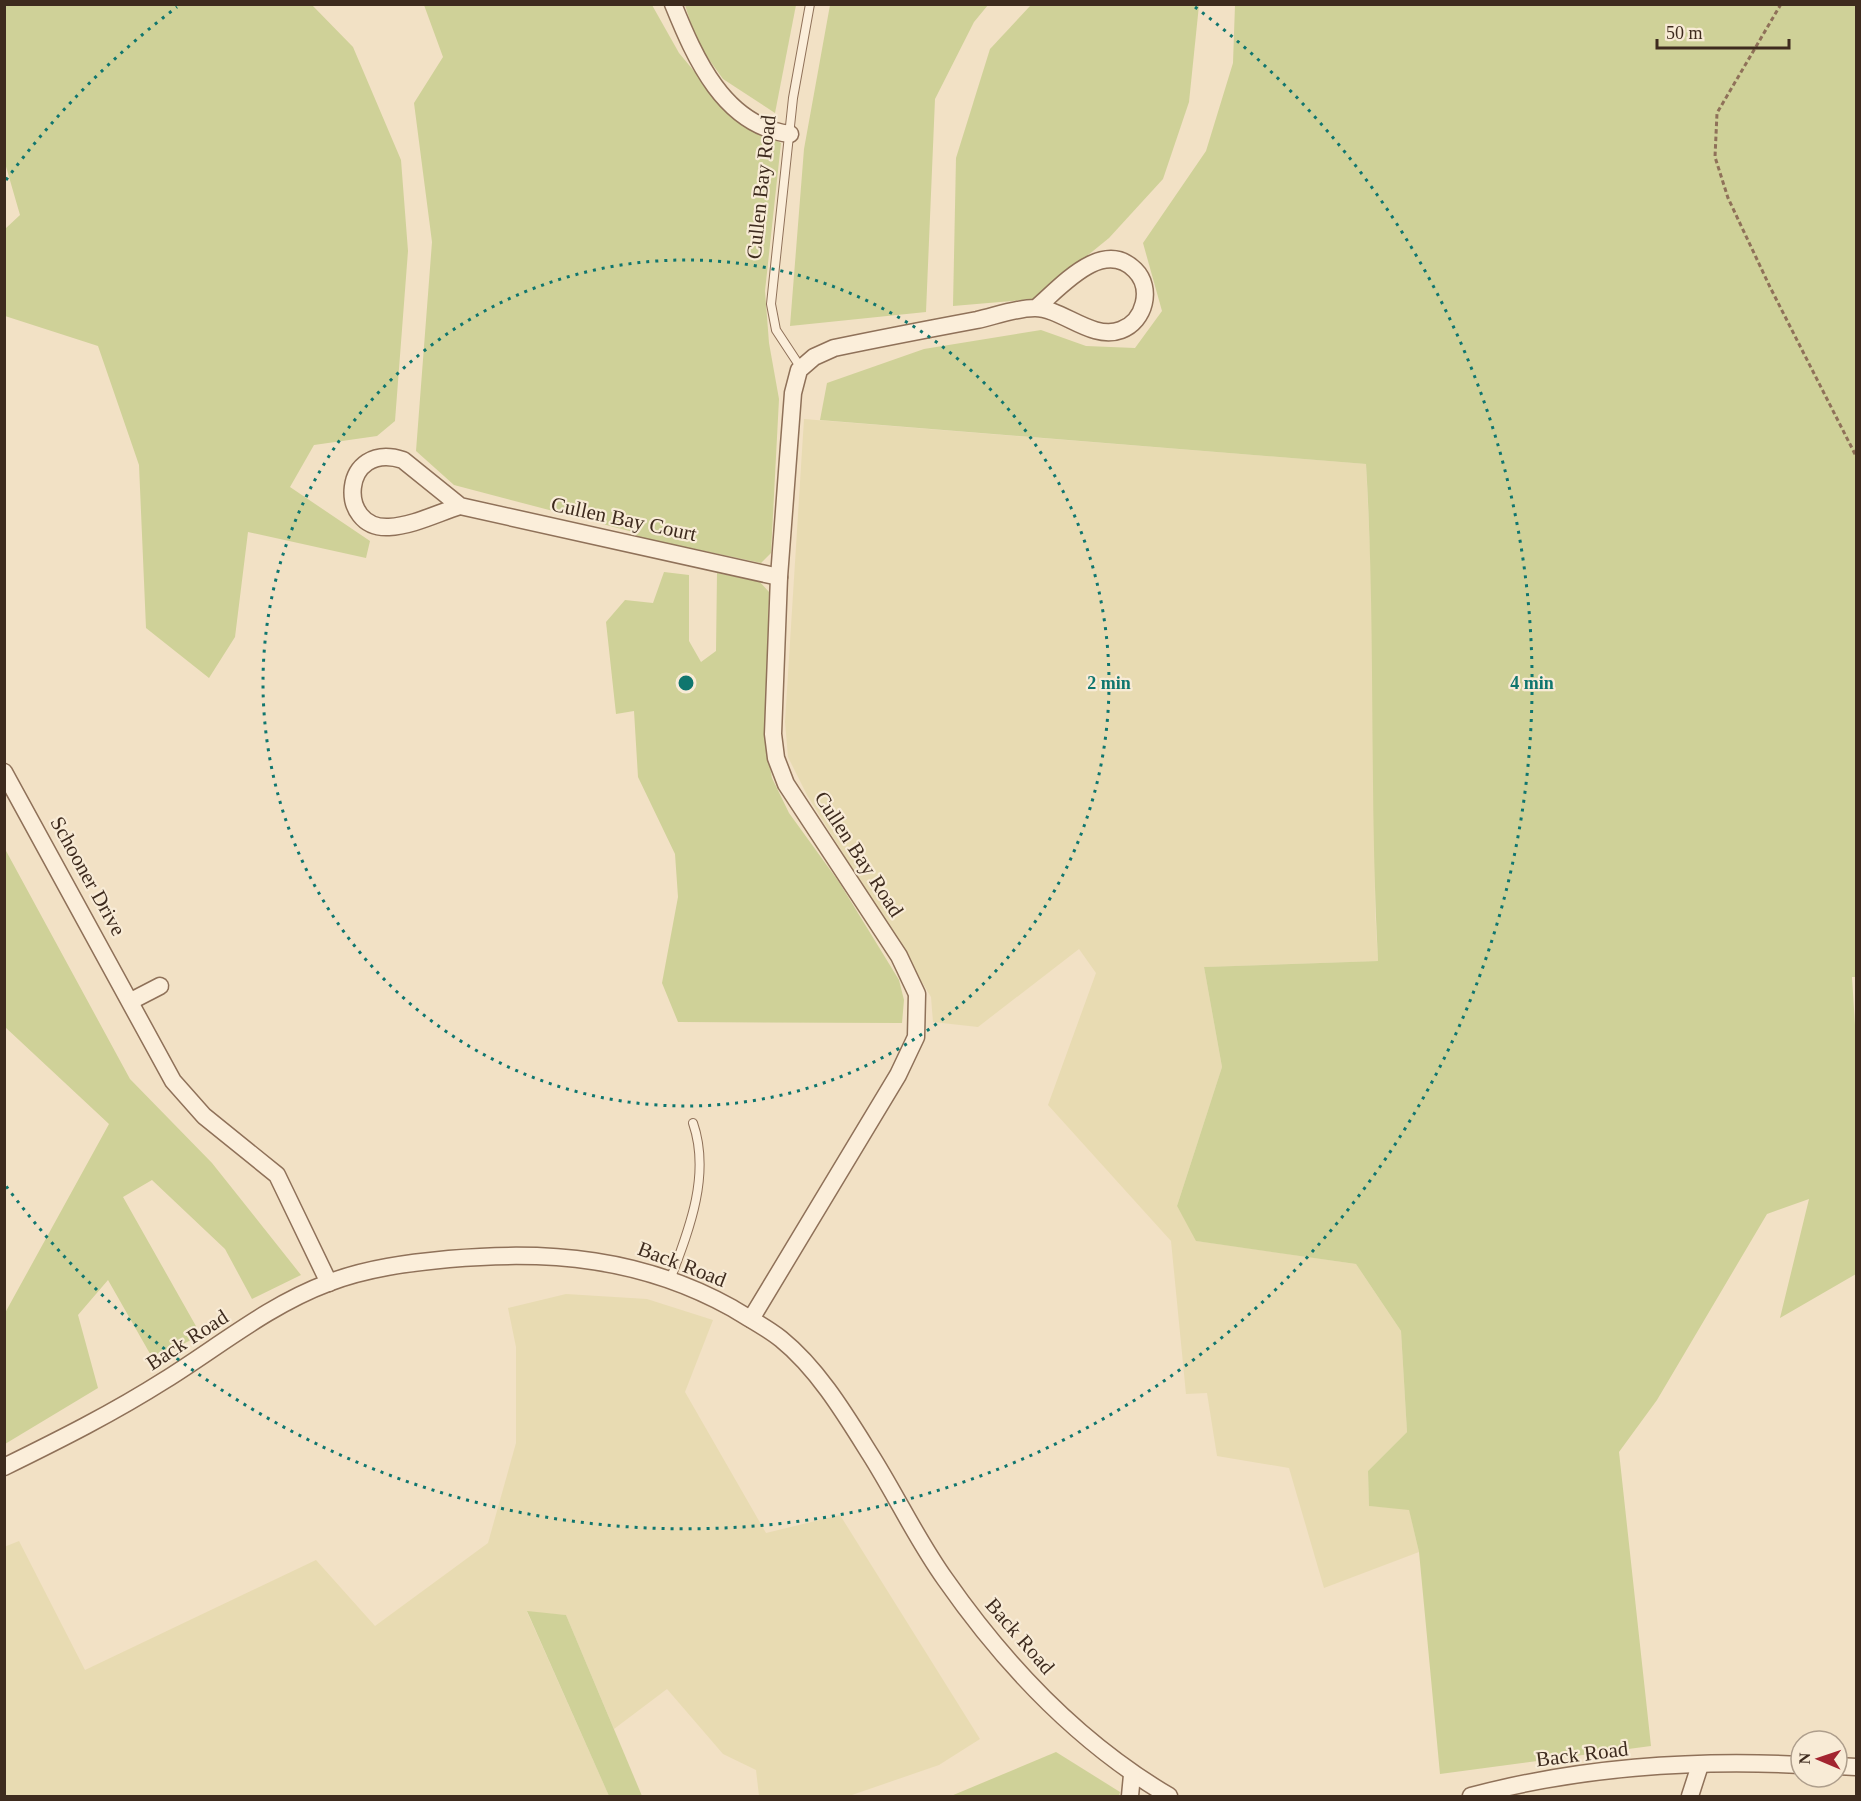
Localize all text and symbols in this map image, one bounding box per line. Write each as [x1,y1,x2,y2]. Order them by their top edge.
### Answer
scale bar [1657,12,1789,50]
text: 50 m [1666,23,1703,43]
street label: Cullen Bay Road [742,113,781,260]
street label: Cullen Bay Court [549,492,699,546]
centre of rings [676,673,696,693]
text: 2 min [1087,673,1131,693]
text: 4 min [1510,673,1554,693]
street label: Cullen Bay Road [810,787,909,922]
street label: Schooner Drive [45,812,131,940]
street label: Back Road [634,1236,730,1292]
street label: Back Road [142,1304,233,1375]
street label: Back Road [981,1593,1060,1679]
north arrow [1789,1729,1849,1789]
street label: Back Road [1535,1736,1630,1772]
text: N [1796,1752,1813,1765]

